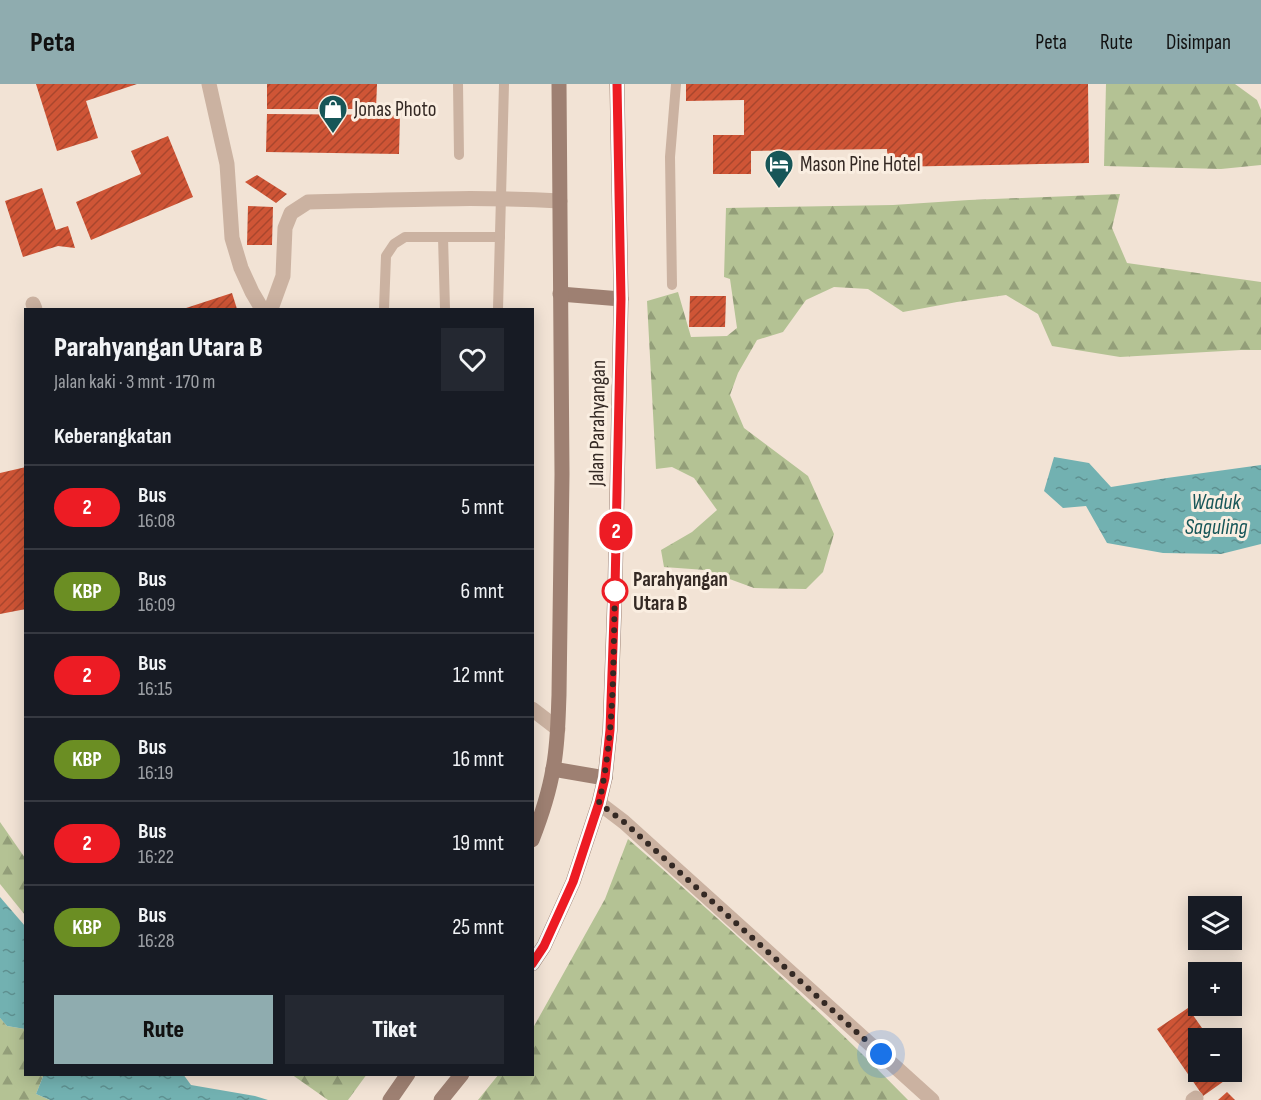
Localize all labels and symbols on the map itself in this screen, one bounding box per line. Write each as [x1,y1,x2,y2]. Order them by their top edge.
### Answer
shop icon: Jonas Photo [317,93,349,135]
place label: Jonas Photo [353,97,437,122]
hotel icon: Mason Pine Hotel [763,148,795,190]
place label: Mason Pine Hotel [800,152,921,177]
street label: Jalan Parahyangan [584,360,611,487]
water label: Waduk Saguling [1185,489,1247,541]
line badge: 2 [596,512,636,550]
place label: Parahyangan Utara B [633,567,728,616]
marker: Parahyangan Utara B [602,578,628,604]
your location [866,1039,896,1069]

